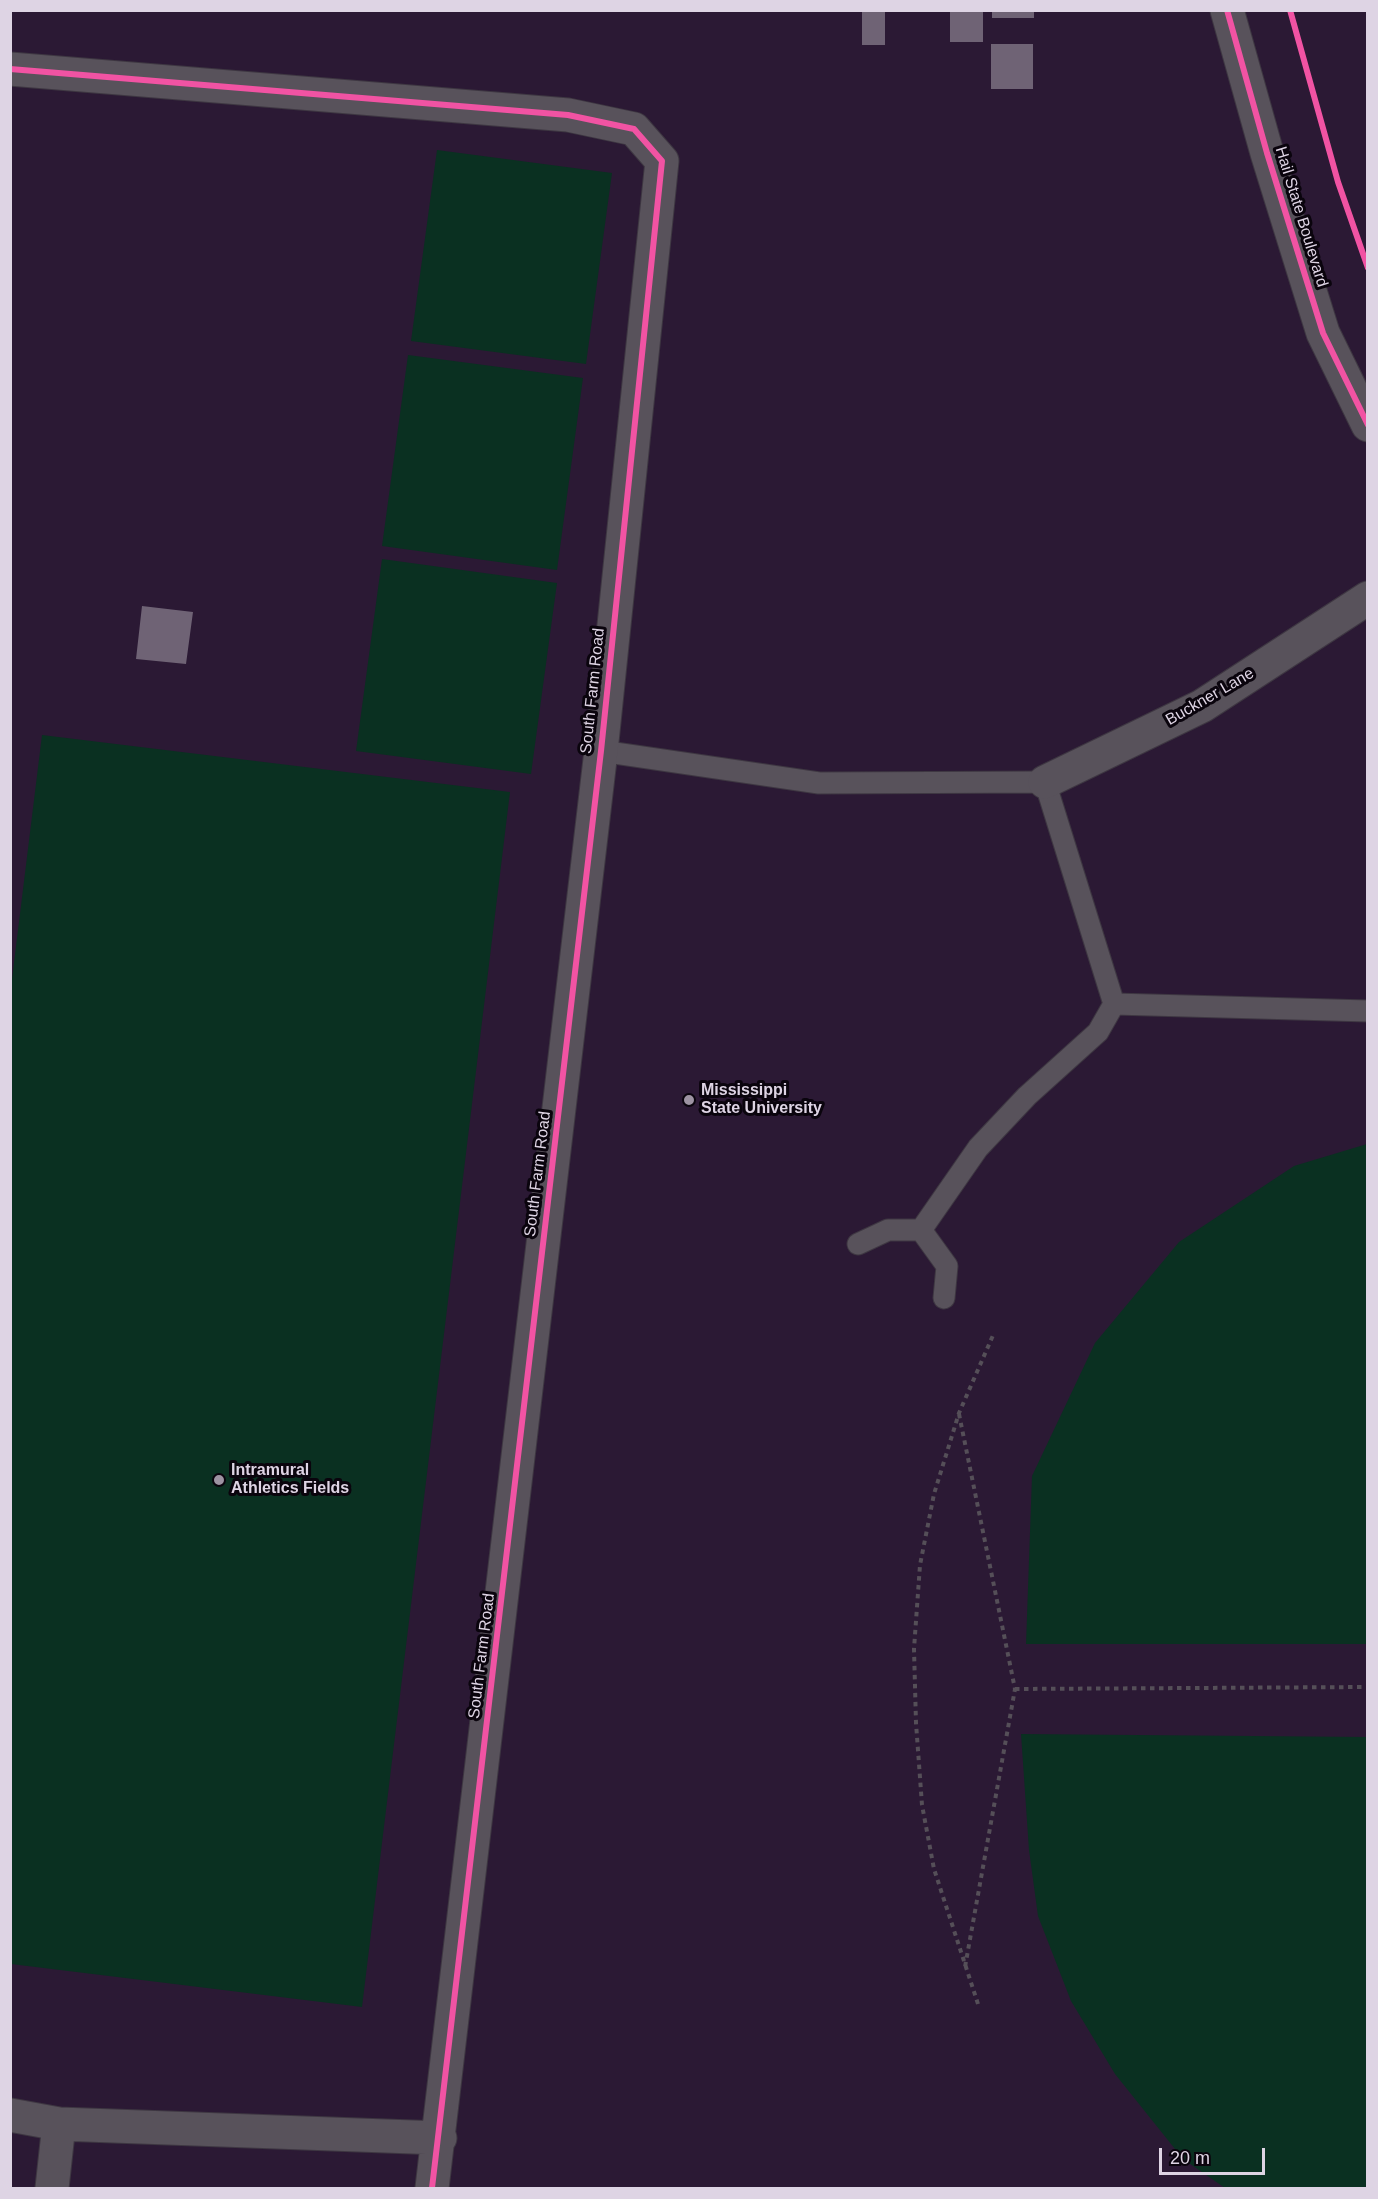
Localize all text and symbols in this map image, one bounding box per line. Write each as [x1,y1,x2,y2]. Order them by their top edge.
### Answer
street label: Hail State Boulevard [1270,144,1332,290]
street label: South Farm Road [577,627,609,755]
street label: Buckner Lane [1162,664,1258,730]
place label: Mississippi State University [701,1081,822,1119]
marker: Mississippi State University [682,1093,696,1107]
street label: South Farm Road [521,1110,555,1238]
place label: Intramural Athletics Fields [231,1461,349,1499]
marker: Intramural Athletics Fields [212,1473,226,1487]
street label: South Farm Road [465,1592,499,1720]
scale bar [1162,2136,1268,2174]
text: 20 m [1170,2148,1210,2168]

